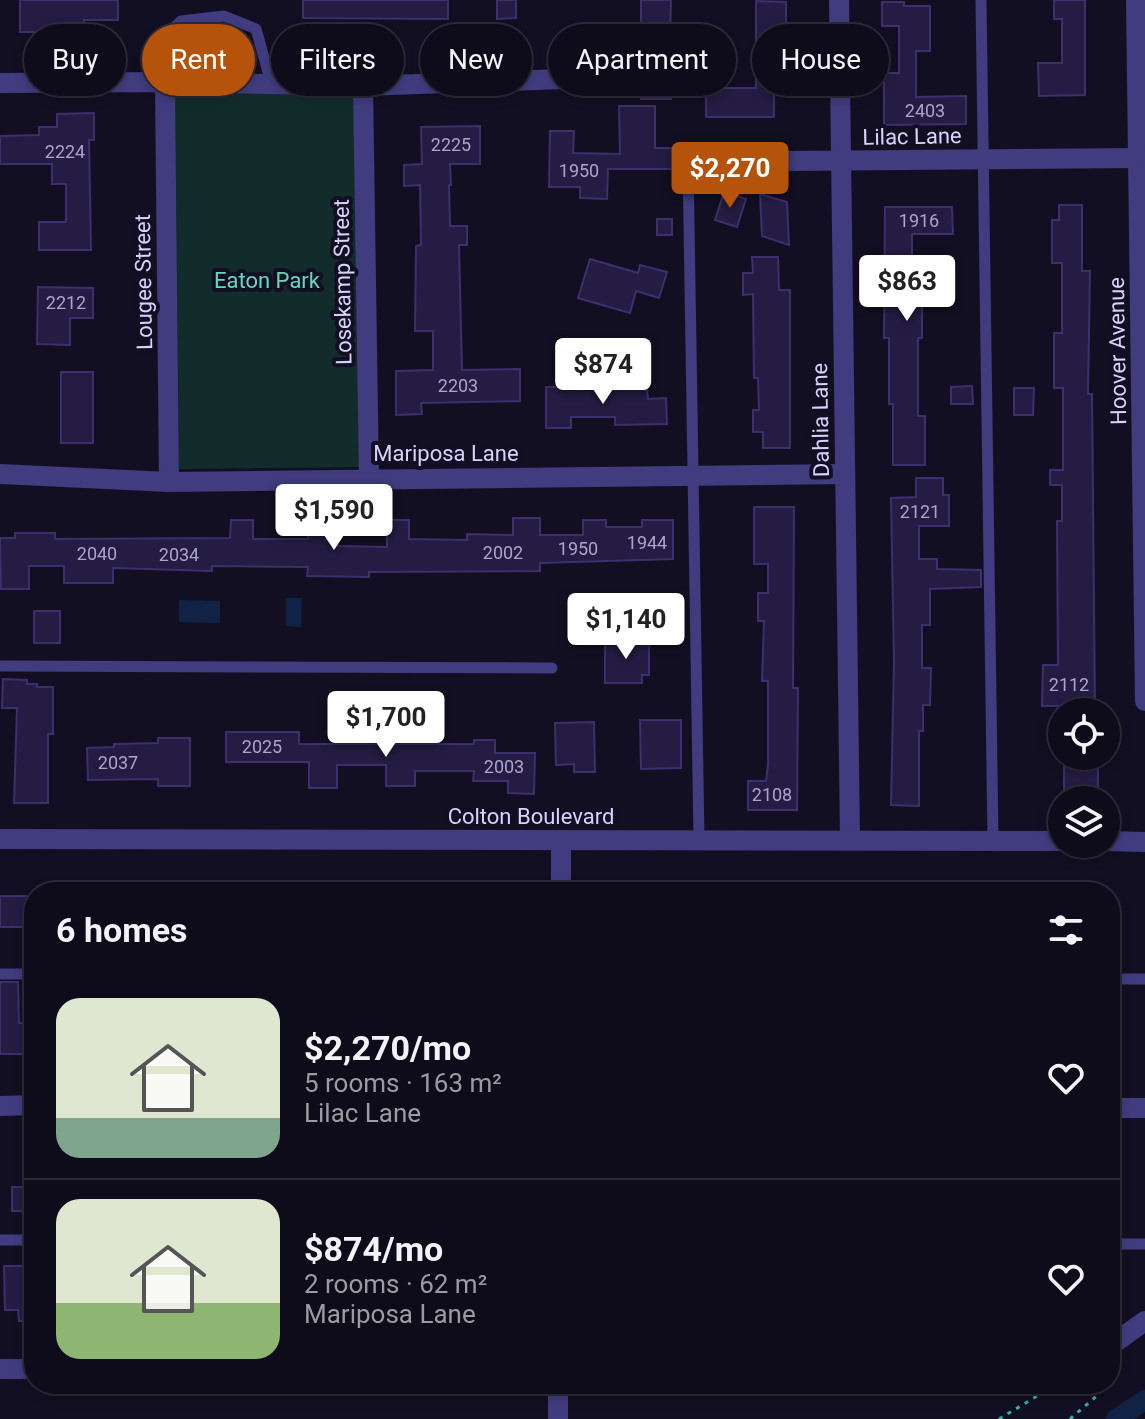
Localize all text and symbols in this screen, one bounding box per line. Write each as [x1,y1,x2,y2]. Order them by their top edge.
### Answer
chip: Buy [24,24,126,96]
chip: Rent [142,24,255,96]
chip: Filters [271,24,404,96]
chip: New [420,24,532,96]
chip: Apartment [548,24,736,96]
chip: House [752,24,889,96]
house number: 2403 [905,100,945,121]
street label: Lilac Lane [862,123,962,150]
house number: 2225 [431,134,471,155]
house number: 2224 [45,141,85,162]
pin: $2,270 [665,142,795,210]
text: $2,270 [690,153,770,183]
house number: 1950 [559,160,599,181]
street label: Losekamp Street [329,199,356,365]
house number: 1916 [899,210,939,231]
street label: Lougee Street [130,214,157,350]
pin: $863 [860,255,954,323]
text: $863 [877,266,937,296]
park label: Eaton Park [214,268,321,293]
street label: Hoover Avenue [1104,277,1131,425]
house number: 2212 [46,292,86,313]
pin: $874 [556,338,650,406]
text: $874 [573,349,633,379]
street label: Dahlia Lane [807,363,834,477]
house number: 2203 [438,375,478,396]
street label: Mariposa Lane [373,441,519,466]
pin: $1,590 [269,484,399,552]
text: $1,590 [294,495,374,525]
house number: 2121 [900,501,940,522]
house number: 1944 [627,532,667,553]
house number: 1950 [558,538,598,559]
house number: 2002 [483,542,523,563]
house number: 2040 [77,543,117,564]
house number: 2034 [159,544,199,565]
pin: $1,140 [561,593,691,661]
text: $1,140 [586,604,666,634]
house number: 2112 [1049,674,1089,695]
pin: $1,700 [321,691,451,759]
map controls [1048,698,1120,858]
button: locate [1048,698,1120,770]
text: $1,700 [346,702,426,732]
house number: 2025 [242,736,282,757]
house number: 2037 [98,752,138,773]
house number: 2003 [484,756,524,777]
house number: 2108 [752,784,792,805]
button: layers [1048,786,1120,858]
street label: Colton Boulevard [448,804,614,829]
icon: filters [1044,908,1088,952]
text: 6 homes [56,910,187,950]
text: $2,270/mo [304,1028,471,1068]
icon: home [120,1030,216,1126]
icon: heart [1044,1056,1088,1100]
text: 5 rooms · 163 m² [304,1068,502,1098]
text: Lilac Lane [304,1098,421,1128]
text: $874/mo [304,1229,443,1269]
icon: home [120,1231,216,1327]
icon: heart [1044,1257,1088,1301]
text: 2 rooms · 62 m² [304,1269,487,1299]
text: Mariposa Lane [304,1299,476,1329]

